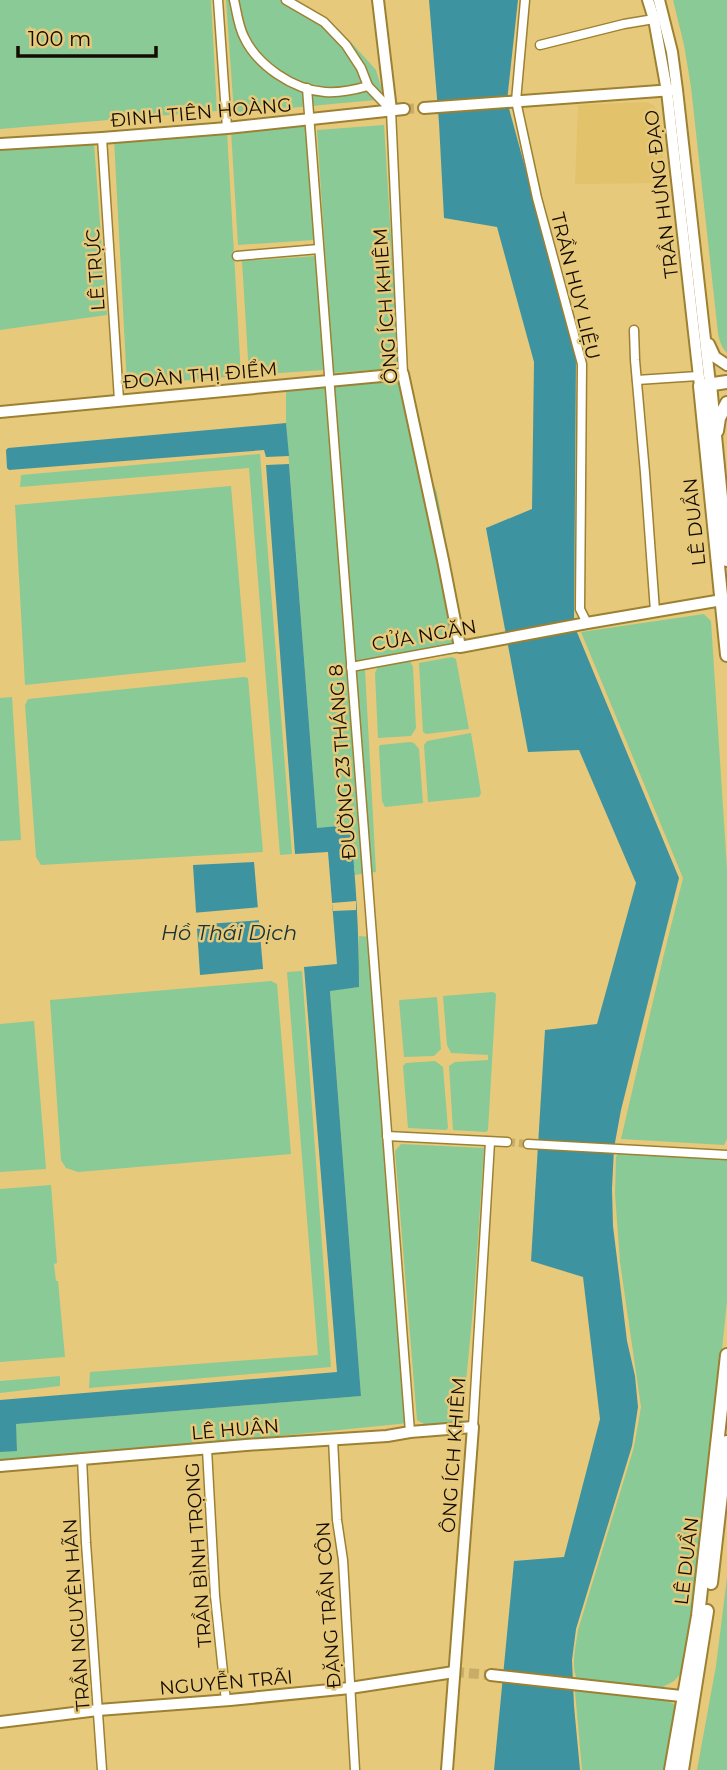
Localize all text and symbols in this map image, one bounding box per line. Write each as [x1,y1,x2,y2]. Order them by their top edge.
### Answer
scale bar [18,14,156,58]
text: 100 m [28,26,91,51]
street label: ĐINH TIÊN HOÀNG [109,93,293,132]
street label: TRẦN HƯNG ĐẠO [640,108,683,279]
street label: TRẦN HUY LIỆU [546,210,605,362]
street label: ÔNG ÍCH KHIÊM [369,227,402,385]
street label: LÊ TRỰC [81,228,110,312]
street label: ĐOÀN THỊ ĐIỂM [122,357,278,394]
street label: LÊ DUẨN [678,477,711,567]
street label: CỬA NGĂN [370,615,478,656]
street label: ĐƯỜNG 23 THÁNG 8 [324,664,361,860]
water label: Hồ Thái Dịch [161,920,297,945]
street label: ÔNG ÍCH KHIÊM [437,1376,470,1534]
street label: LÊ HUÂN [190,1414,280,1445]
street label: TRẦN BÌNH TRỌNG [181,1462,216,1648]
street label: LÊ DUẨN [670,1516,703,1606]
street label: TRẦN NGUYÊN HÃN [58,1518,95,1712]
street label: ĐẶNG TRẦN CÔN [311,1521,346,1689]
street label: NGUYỄN TRÃI [158,1664,294,1700]

